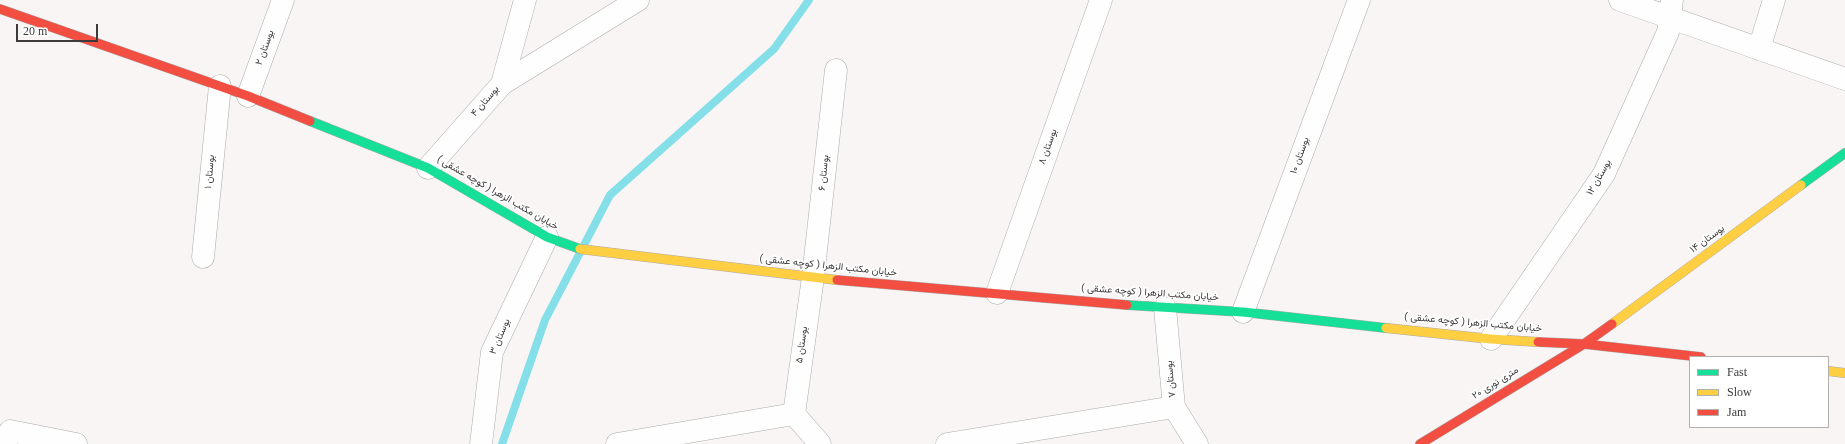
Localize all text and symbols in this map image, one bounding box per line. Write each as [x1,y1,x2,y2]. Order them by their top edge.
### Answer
scale bar [18,16,100,42]
text: 20 m [23,24,47,38]
street label: بوستان ۲ [254,29,278,67]
street label: بوستان ۴ [469,84,503,120]
street label: بوستان ۸ [1037,128,1061,166]
street label: بوستان ۱۰ [1289,136,1313,176]
street label: خیابان مکتب الزهرا ( کوچه عشقی ) [434,154,560,234]
street label: بوستان ۶ [817,154,833,192]
street label: بوستان ۱ [204,155,218,189]
street label: بوستان ۱۲ [1585,158,1615,198]
street label: بوستان ۱۴ [1688,223,1728,257]
street label: خیابان مکتب الزهرا ( کوچه عشقی ) [759,254,897,280]
street label: خیابان مکتب الزهرا ( کوچه عشقی ) [1081,283,1219,305]
street label: خیابان مکتب الزهرا ( کوچه عشقی ) [1404,312,1542,336]
street label: بوستان ۳ [488,317,514,357]
street label: بوستان ۵ [794,326,812,364]
legend [1689,356,1829,428]
street label: بوستان ۷ [1164,360,1180,398]
street label: ۲۰ متری نوری [1471,365,1521,403]
text: Fast [1727,365,1747,379]
text: Slow [1727,385,1752,399]
text: Jam [1727,405,1746,419]

